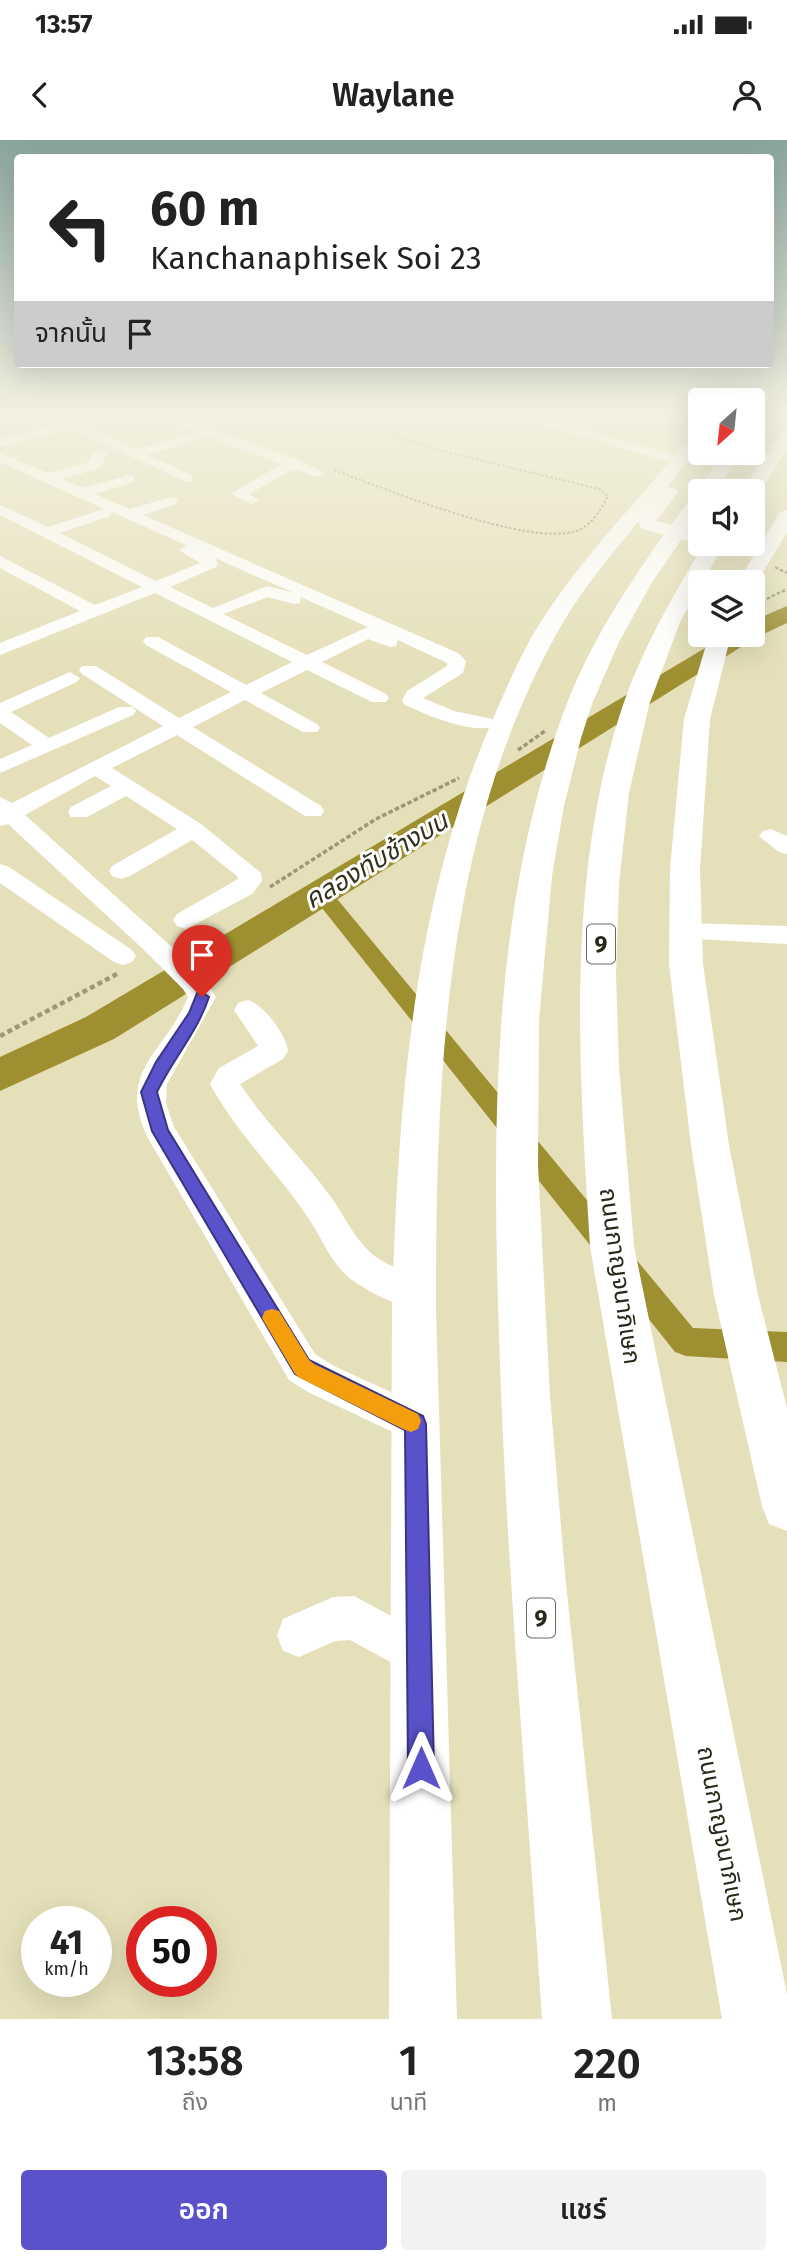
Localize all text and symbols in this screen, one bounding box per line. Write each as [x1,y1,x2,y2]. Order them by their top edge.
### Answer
text: 13:57 [35,9,92,40]
icon: back [21,76,59,114]
text: Waylane [332,76,455,114]
icon: person [728,76,766,114]
text: 60 m [150,179,259,238]
icon: left [35,182,126,273]
text: Kanchanaphisek Soi 23 [150,239,482,277]
icon: arrive [121,315,159,353]
text: จากนั้น [35,318,107,349]
north arrow [688,388,765,466]
map controls [688,388,765,647]
button: sound [688,479,765,556]
button: layers [688,570,765,647]
water label: คลองทับช้างบน [299,804,455,915]
road number: 9 [587,924,615,964]
pin [172,925,232,997]
icon: arrive [183,936,221,974]
street label: ถนนกาญจนาภิเษก [594,1186,646,1366]
road number: 9 [527,1598,555,1638]
position arrow [384,1731,458,1805]
street label: ถนนกาญจนาภิเษก [691,1744,753,1924]
speed limit sign: 50 [126,1906,217,1997]
text: 41 [50,1921,83,1963]
text: km/h [44,1958,89,1980]
text: 13:58 [146,2036,244,2086]
text: 1 [399,2036,418,2086]
text: 220 [573,2039,641,2089]
text: ถึง [182,2088,208,2116]
text: นาที [390,2088,427,2116]
text: m [597,2089,617,2117]
button: ออก [21,2170,387,2250]
button: แชร์ [401,2170,766,2250]

